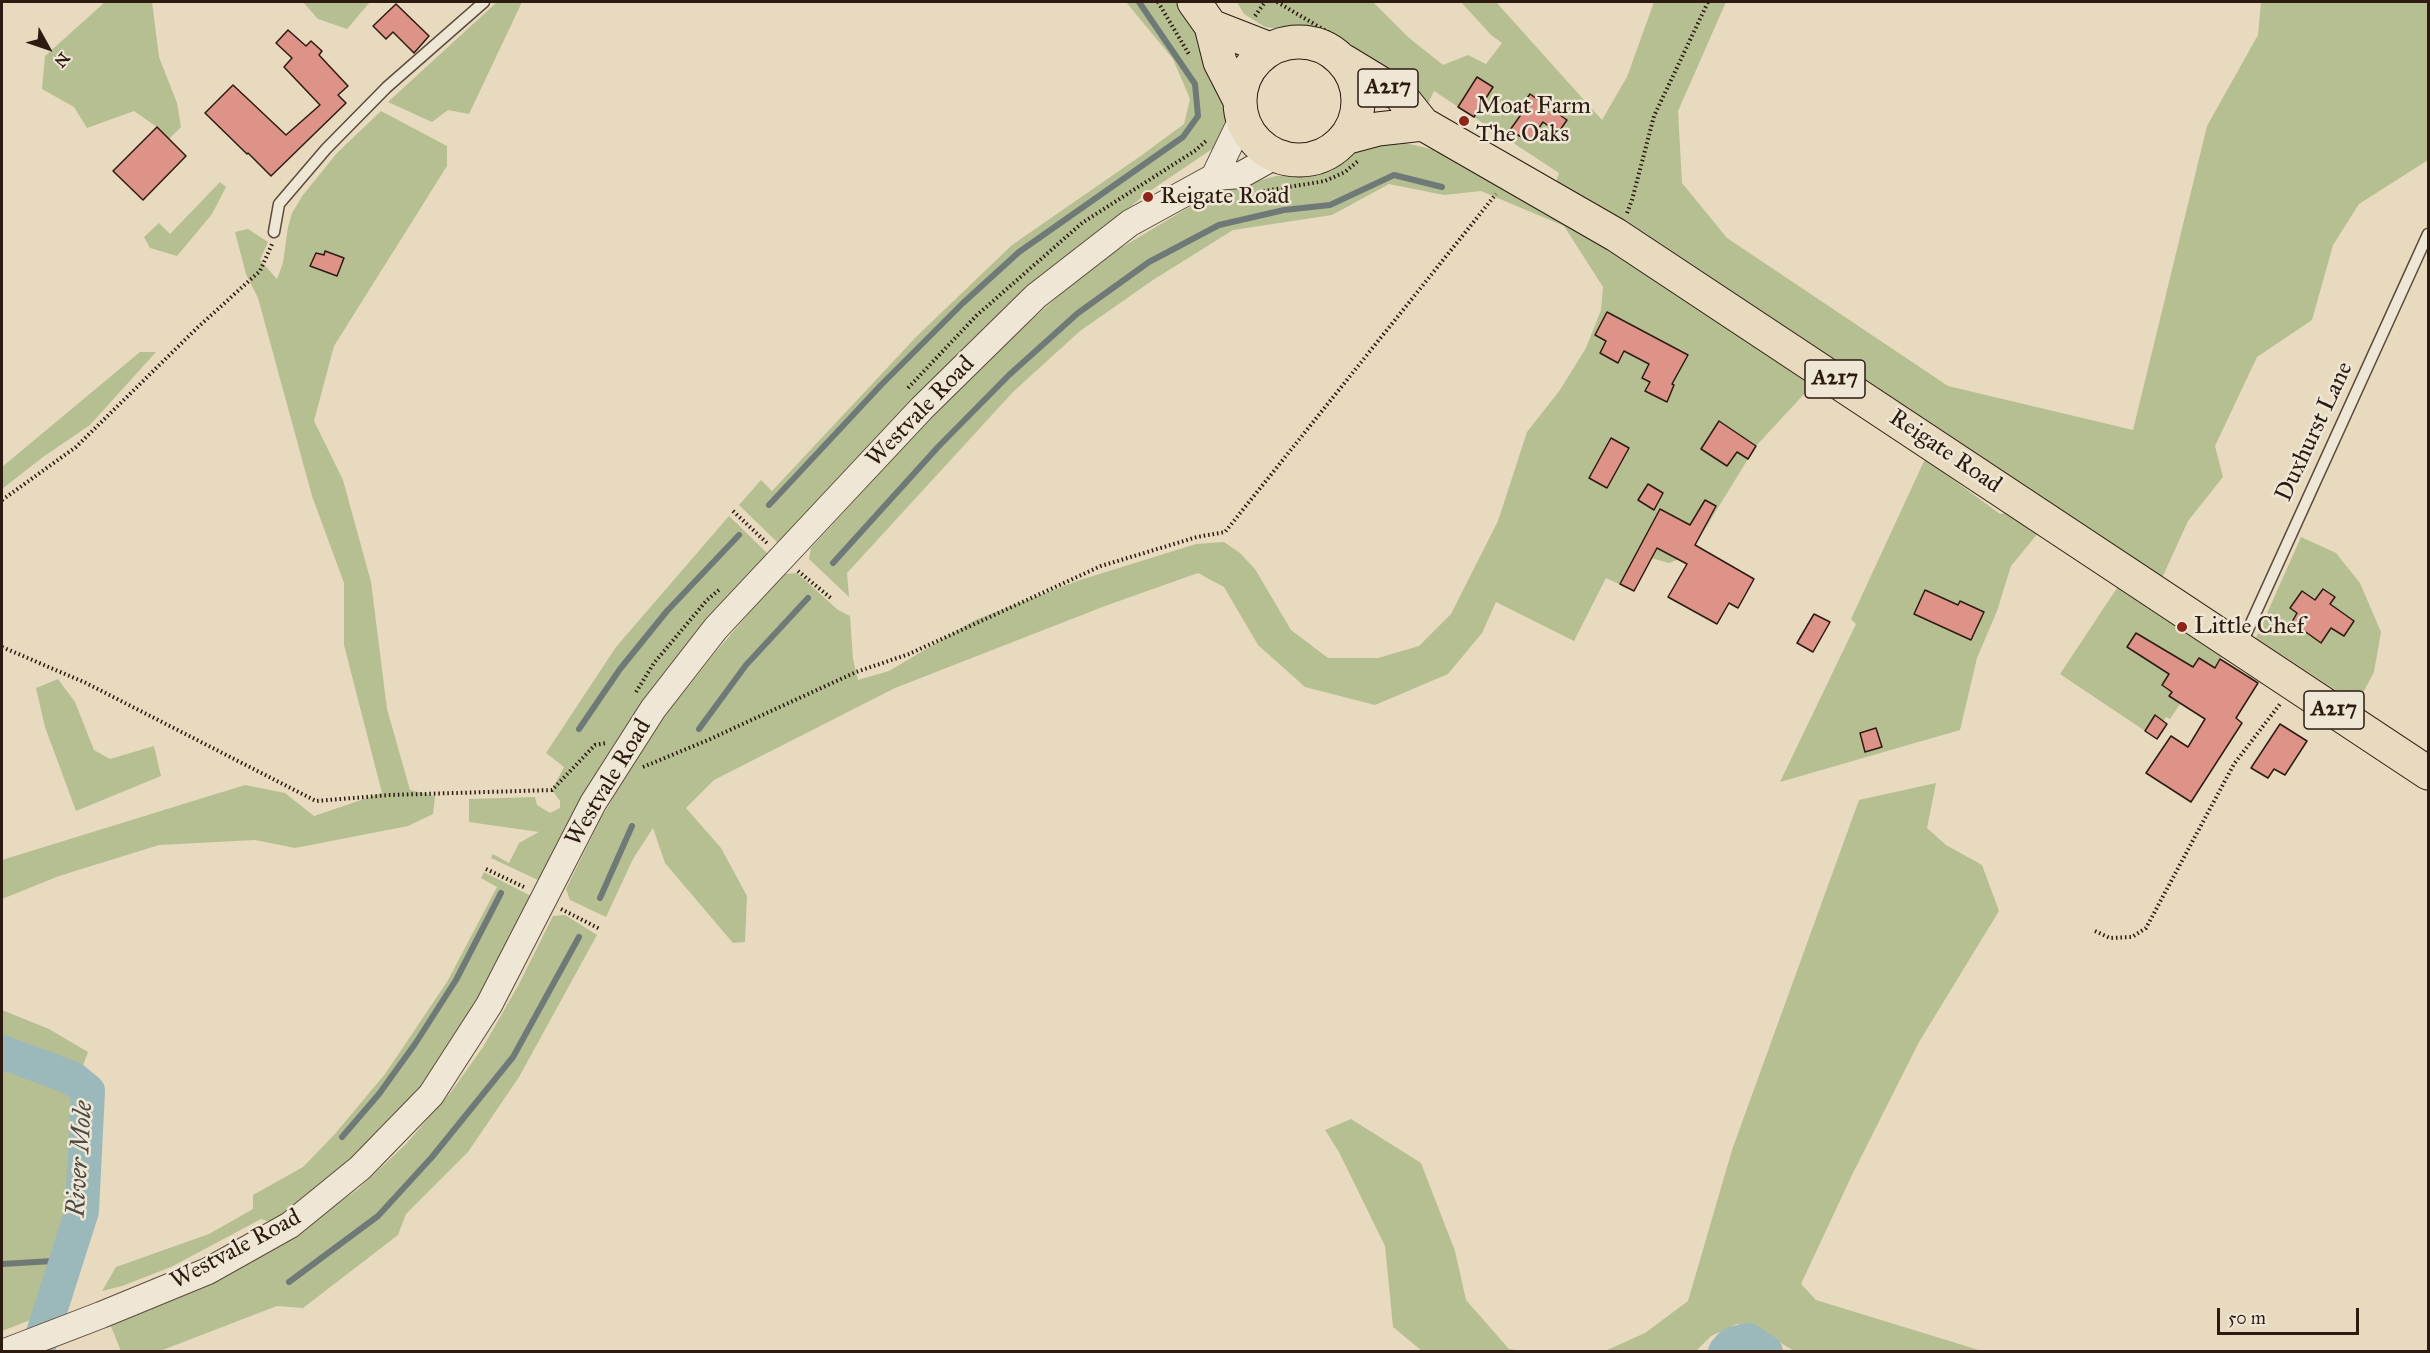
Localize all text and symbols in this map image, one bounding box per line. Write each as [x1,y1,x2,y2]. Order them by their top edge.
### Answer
north arrow [18,18,78,78]
text: N [51,49,74,71]
road number: A217 [1358,69,1418,107]
place label: Moat Farm The Oaks [1476,93,1591,149]
marker: Moat Farm The Oaks [1457,114,1471,128]
place label: Reigate Road [1160,183,1289,211]
marker: Reigate Road [1141,190,1155,204]
street label: Westvale Road [861,350,981,474]
street label: Duxhurst Lane [2270,358,2360,506]
road number: A217 [1805,360,1865,398]
street label: Reigate Road [1883,404,2007,500]
place label: Little Chef [2194,613,2304,641]
marker: Little Chef [2175,620,2189,634]
road number: A217 [2304,691,2364,729]
street label: Westvale Road [560,714,658,852]
water label: River Mole [61,1100,101,1218]
street label: Westvale Road [166,1204,306,1296]
scale bar [2220,1296,2362,1334]
text: 50 m [2228,1307,2266,1329]

